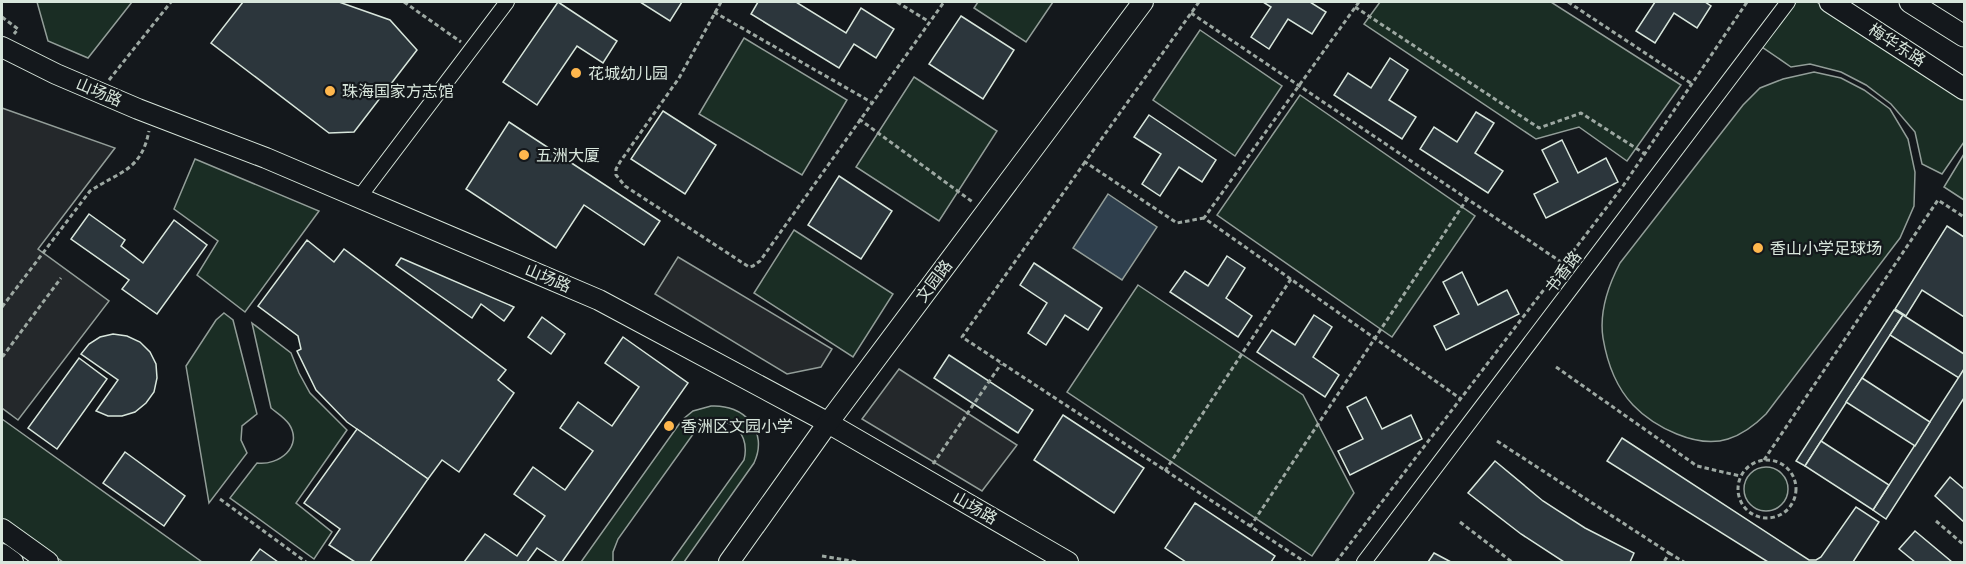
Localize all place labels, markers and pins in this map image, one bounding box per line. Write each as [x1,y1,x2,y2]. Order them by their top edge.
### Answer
place label: 花城幼儿园 [588,65,668,82]
marker: 花城幼儿园 [569,66,583,80]
place label: 珠海国家方志馆 [342,83,454,100]
marker: 珠海国家方志馆 [323,84,337,98]
place label: 五洲大厦 [536,147,600,164]
marker: 五洲大厦 [517,148,531,162]
place label: 香山小学足球场 [1770,240,1882,257]
marker: 香山小学足球场 [1751,241,1765,255]
place label: 香洲区文园小学 [681,418,793,435]
marker: 香洲区文园小学 [662,419,676,433]

